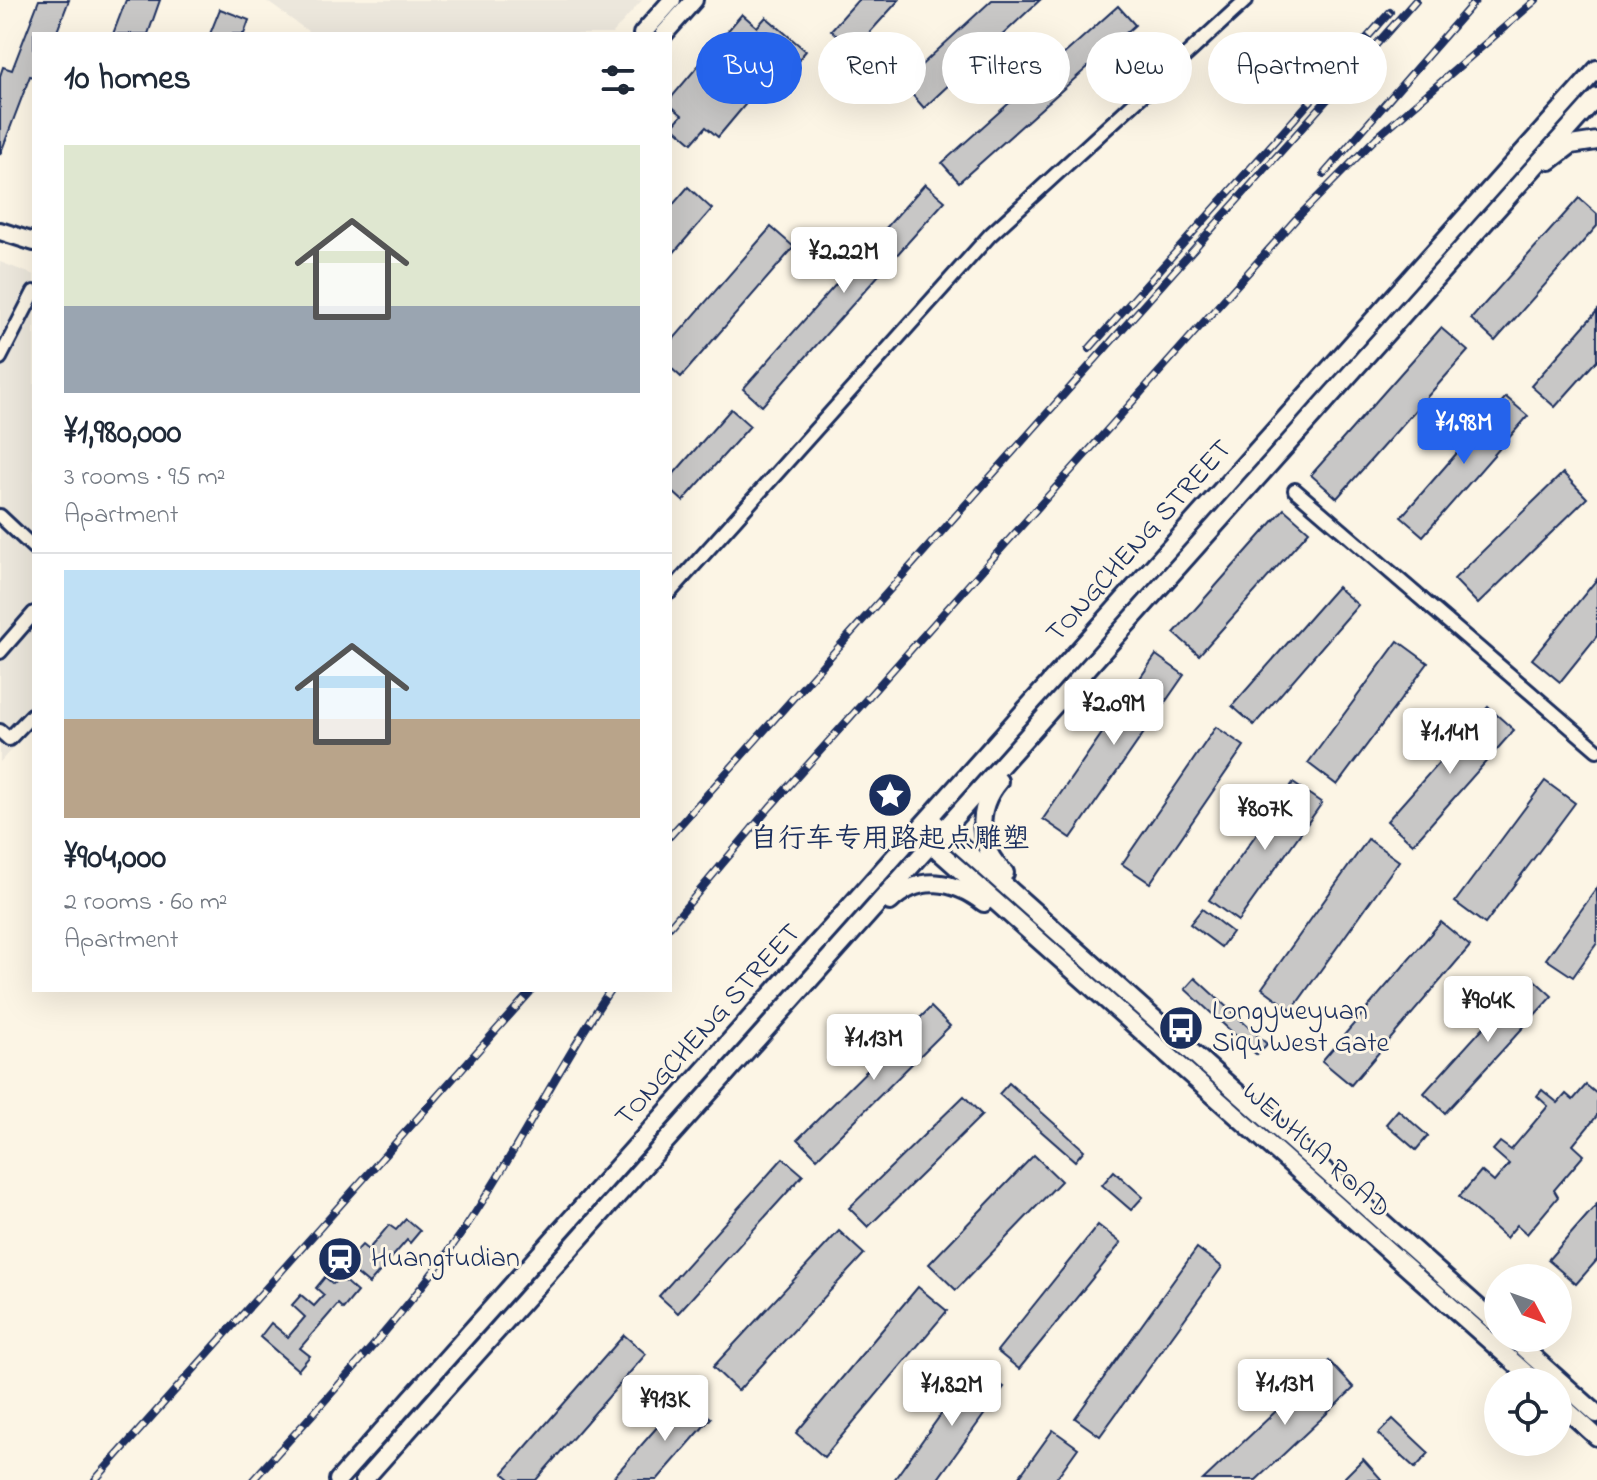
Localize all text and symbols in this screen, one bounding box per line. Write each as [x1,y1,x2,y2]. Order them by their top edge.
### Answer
chip: Buy [696,32,802,104]
chip: Rent [818,32,926,104]
chip: Filters [942,32,1070,104]
chip: New [1086,32,1192,104]
chip: Apartment [1208,32,1387,104]
text: 10 homes [64,55,191,105]
icon: filters [596,58,640,102]
icon: home [280,197,424,341]
pin: ¥2.22M [779,227,909,295]
text: ¥2.22M [809,234,879,272]
pin: ¥1.98M [1399,398,1529,466]
text: ¥1.98M [1435,405,1493,443]
text: ¥1,980,000 [64,409,182,459]
street label: TONGCHENG STREET [1037,431,1243,653]
text: 3 rooms · 95 m² [64,459,225,497]
text: Apartment [64,497,178,535]
icon: home [280,622,424,766]
pin: ¥2.09M [1049,679,1179,747]
text: ¥2.09M [1082,686,1146,724]
pin: ¥1.14M [1385,708,1515,776]
text: ¥1.14M [1421,715,1479,753]
place icon: 自行车专用路起点雕塑 [866,771,914,819]
pin: ¥807K [1209,784,1321,852]
text: ¥807K [1238,791,1292,829]
place label: 自行车专用路起点雕塑 [750,820,1030,861]
text: ¥904,000 [64,834,166,884]
text: 2 rooms · 60 m² [64,884,228,922]
street label: TONGCHENG STREET [606,915,812,1137]
text: Apartment [64,922,178,960]
pin: ¥904K [1432,976,1544,1044]
text: ¥904K [1462,983,1514,1021]
place label: Longyueyuan Siqu West Gate [1212,992,1390,1065]
bus stop icon: Longyueyuan Siqu West Gate [1157,1004,1205,1052]
pin: ¥1.13M [809,1014,939,1082]
text: ¥1.13M [845,1021,903,1059]
street label: WENHUA ROAD [1232,1073,1398,1229]
station icon: Huangtudian [316,1235,364,1283]
place label: Huangtudian [371,1239,520,1280]
north arrow [1484,1264,1572,1352]
map controls [1484,1264,1572,1456]
pin: ¥1.13M [1220,1359,1350,1427]
pin: ¥1.82M [887,1360,1017,1428]
text: ¥1.13M [1256,1366,1314,1404]
text: ¥1.82M [921,1367,983,1405]
button: locate [1484,1368,1572,1456]
pin: ¥913K [609,1375,721,1443]
text: ¥913K [640,1382,690,1420]

